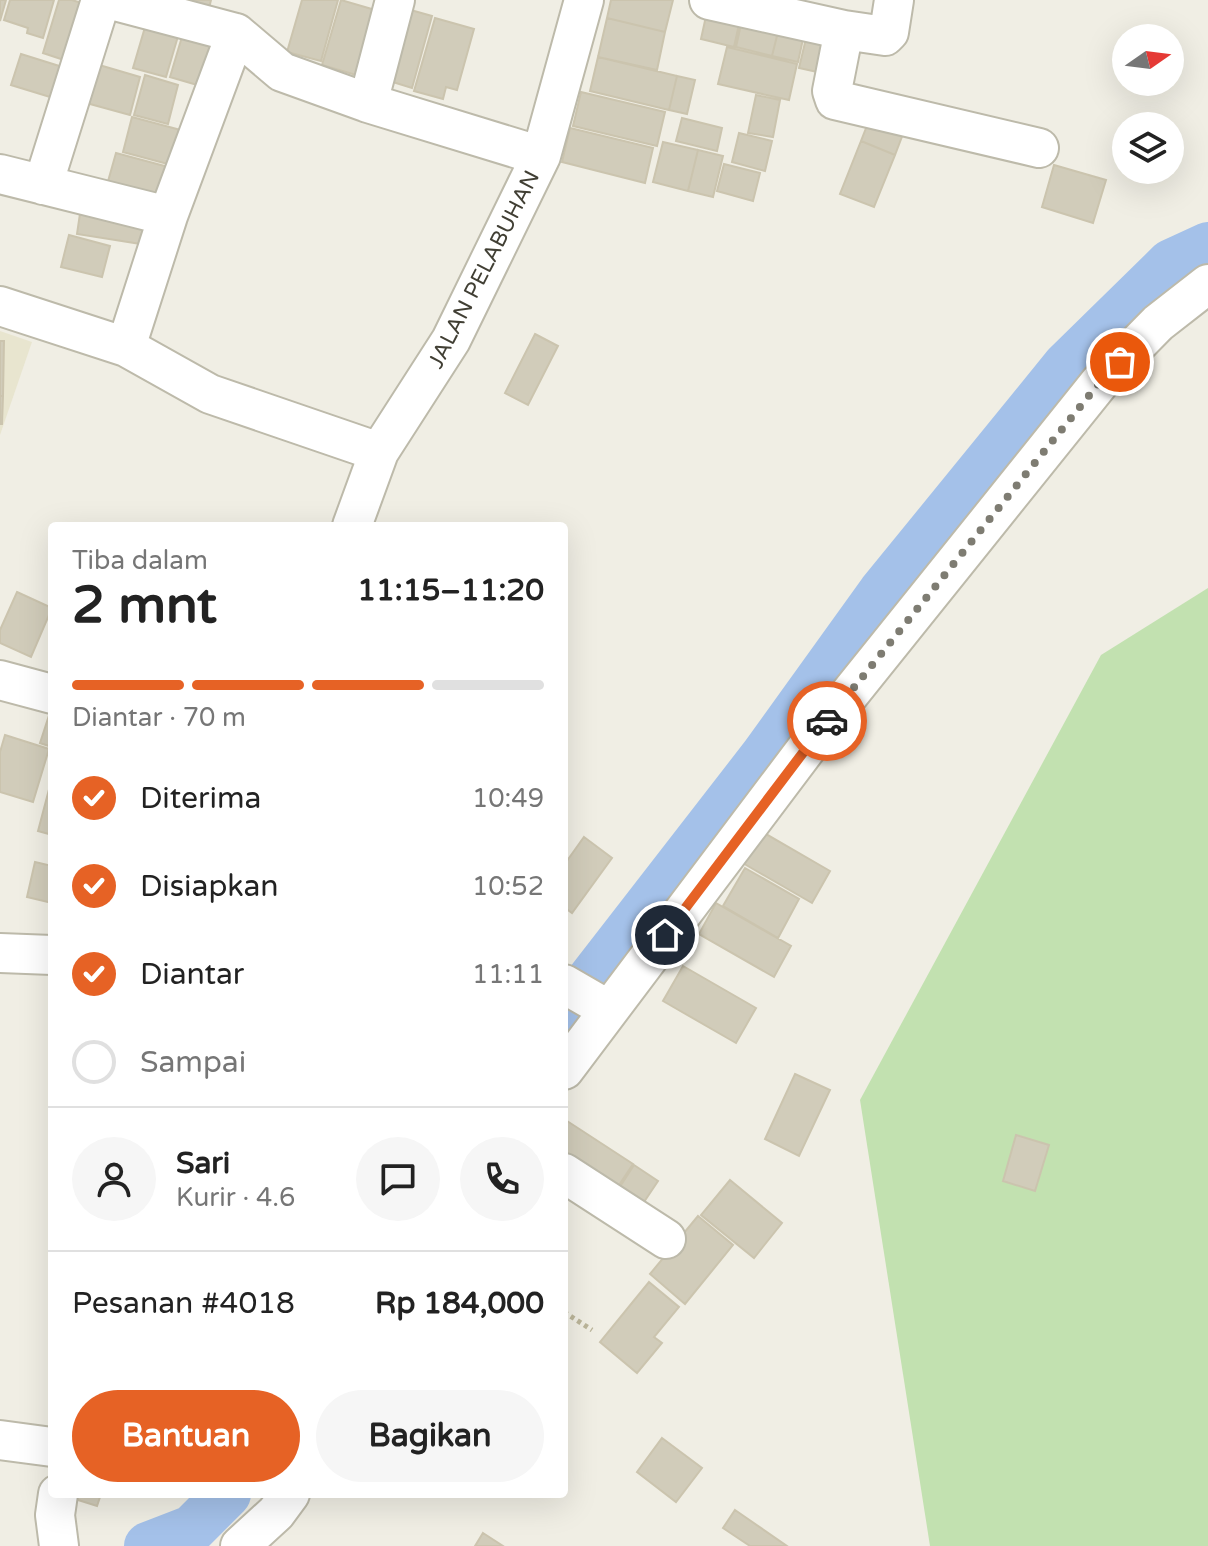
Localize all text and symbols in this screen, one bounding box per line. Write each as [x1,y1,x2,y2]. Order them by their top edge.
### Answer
north arrow [1112,24,1184,96]
map controls [1112,24,1184,184]
button: layers [1112,112,1184,184]
street label: JALAN PELABUHAN [423,166,545,373]
pin [1086,328,1154,396]
icon: bag [1098,340,1142,384]
text: Tiba dalam [72,545,208,576]
text: 11:15–11:20 [357,572,544,609]
text: 2 mnt [72,574,217,637]
courier [787,681,867,761]
icon: car [805,699,849,743]
text: Diantar · 70 m [72,702,246,733]
icon: check [72,776,116,820]
text: Diterima [140,780,261,817]
text: 10:49 [472,783,544,814]
icon: check [72,864,116,908]
text: Disiapkan [140,868,279,905]
text: 10:52 [472,871,544,902]
pin [631,901,699,969]
icon: home [643,913,687,957]
icon: check [72,952,116,996]
text: Diantar [140,956,244,993]
text: 11:11 [472,959,544,990]
text: Sampai [140,1044,246,1081]
button: person [72,1137,156,1221]
button: chat [356,1137,440,1221]
button: phone [460,1137,544,1221]
text: Sari [176,1145,230,1182]
text: Kurir · 4.6 [176,1182,295,1213]
text: Pesanan #4018 [72,1285,295,1322]
text: Rp 184,000 [375,1285,544,1322]
button: Bantuan [72,1390,300,1482]
button: Bagikan [316,1390,544,1482]

